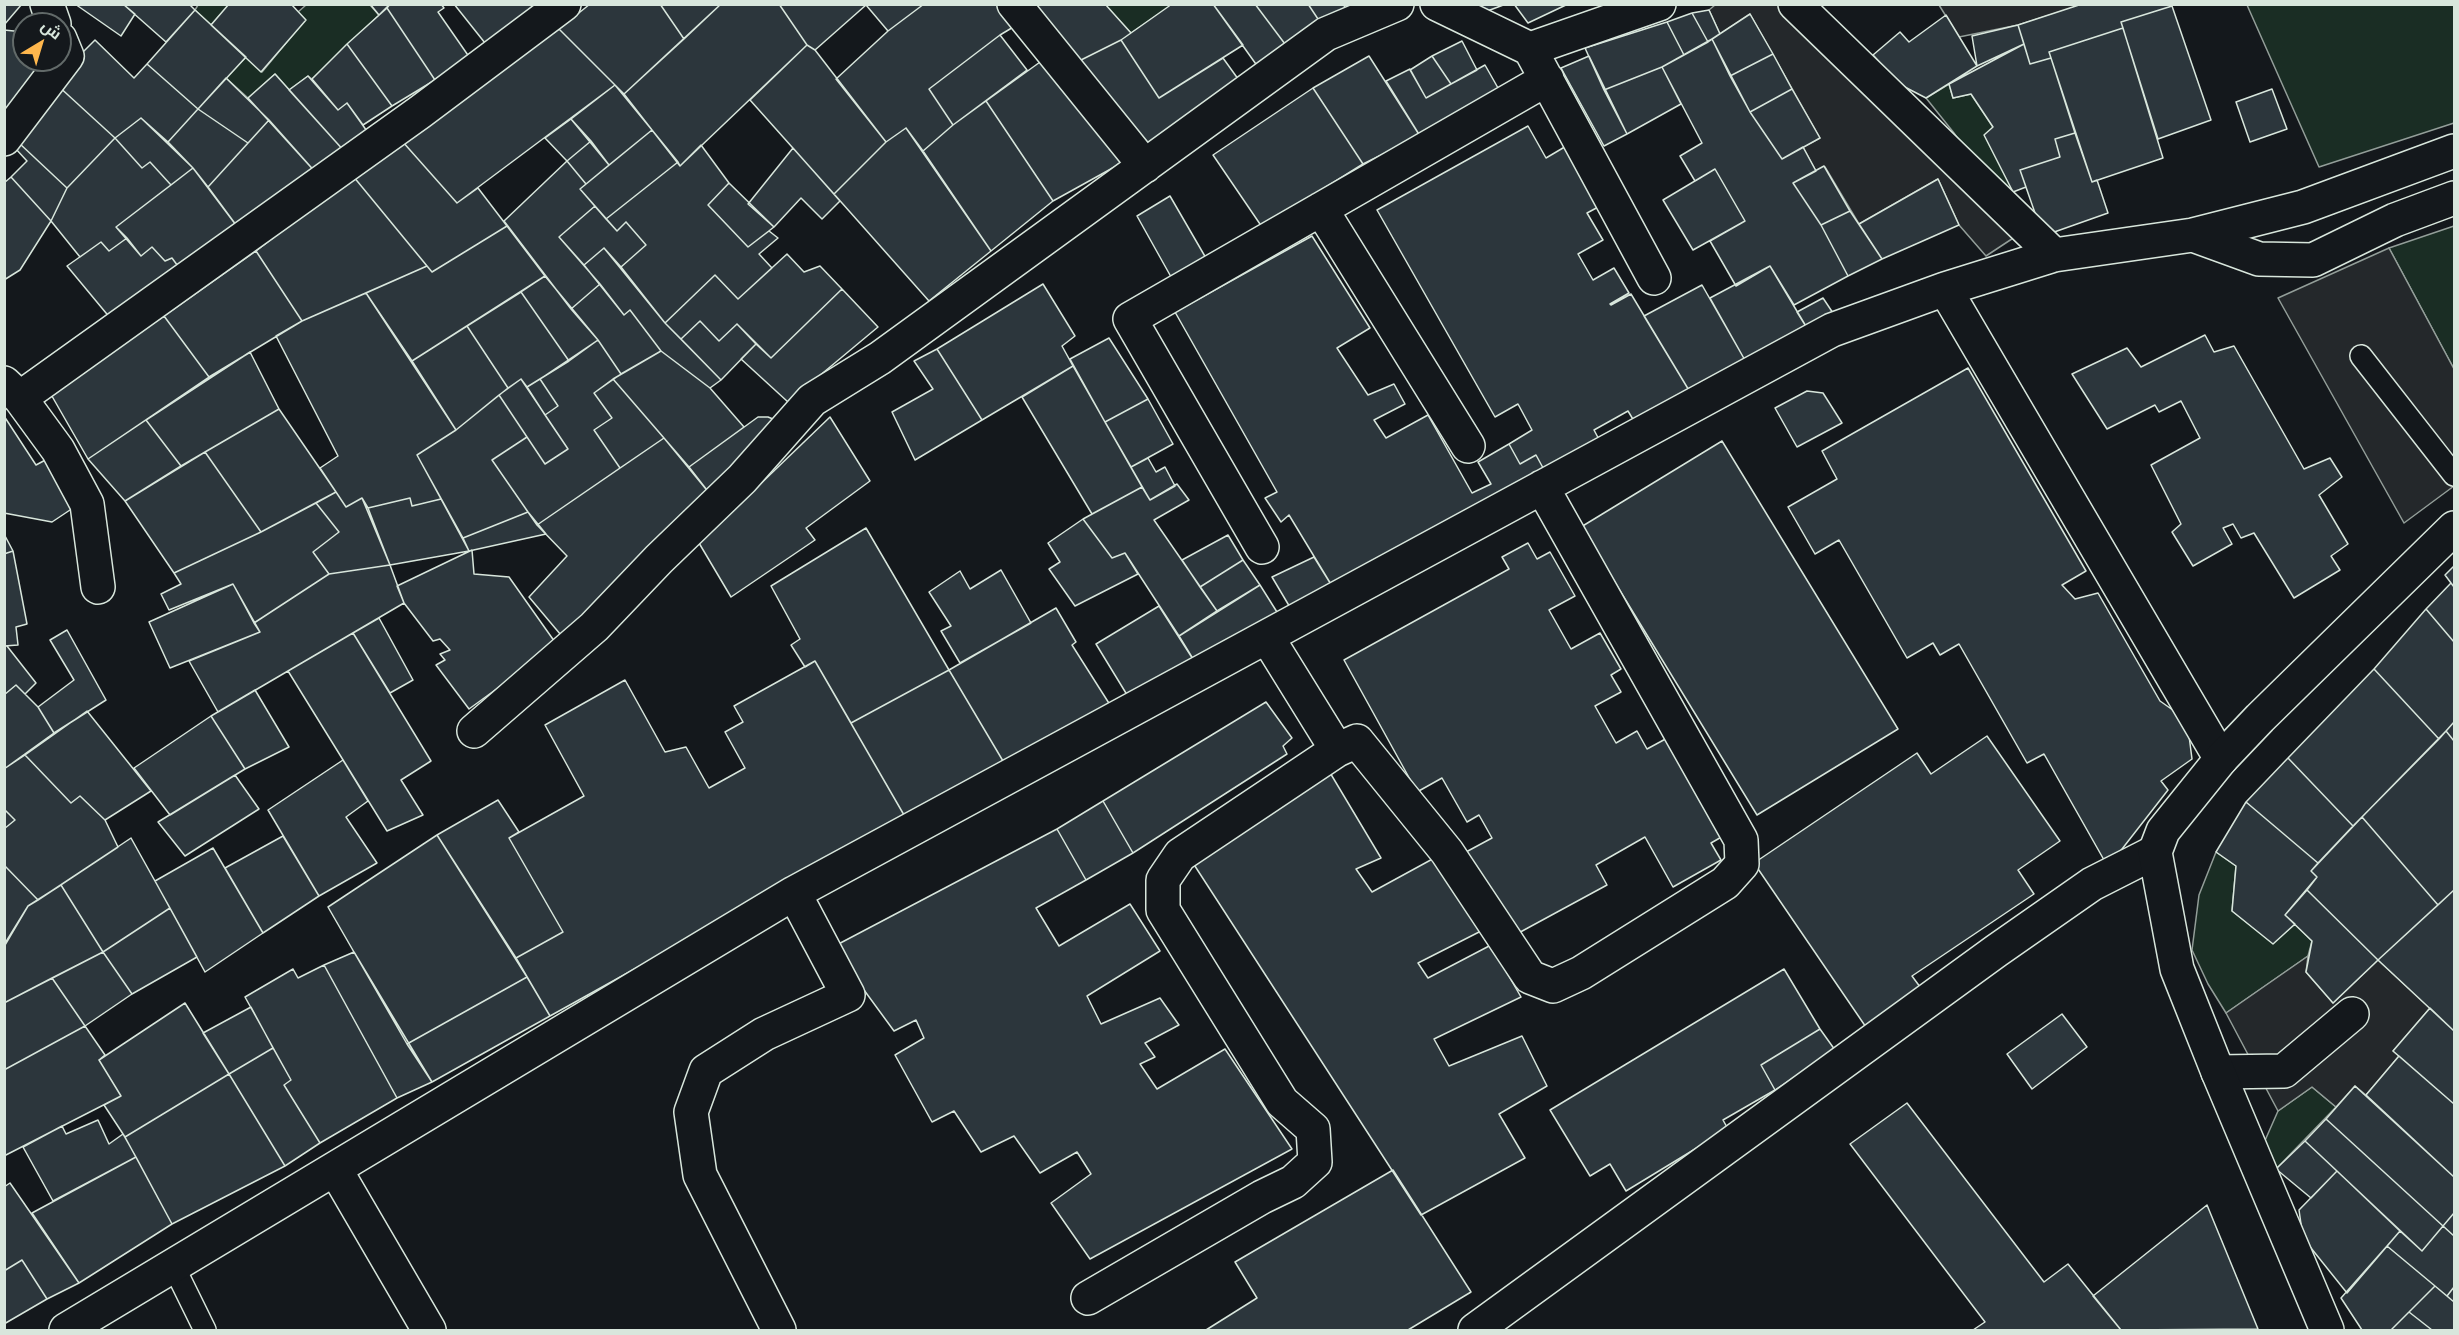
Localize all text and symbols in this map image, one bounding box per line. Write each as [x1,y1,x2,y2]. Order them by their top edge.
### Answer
north arrow [12,12,72,72]
text: ش [36,14,67,45]

